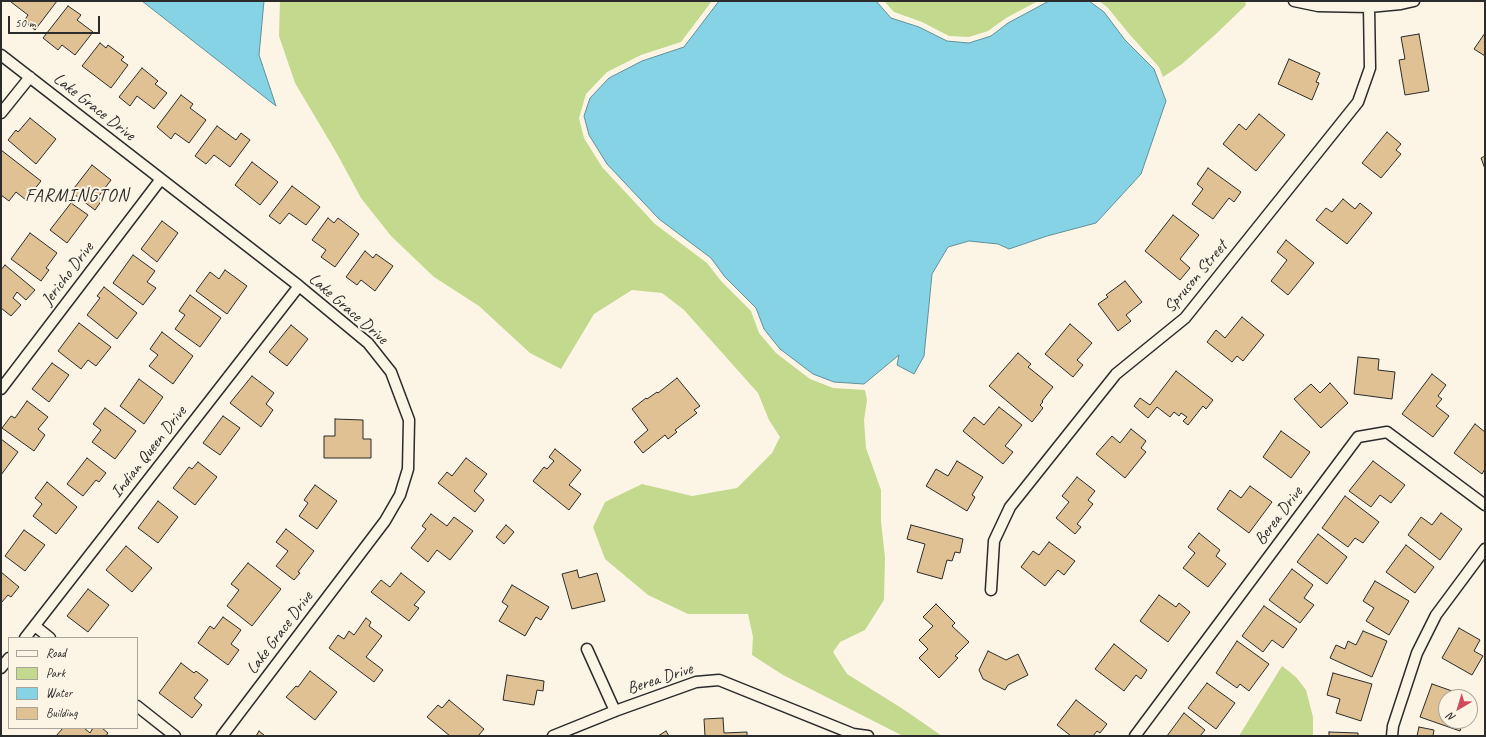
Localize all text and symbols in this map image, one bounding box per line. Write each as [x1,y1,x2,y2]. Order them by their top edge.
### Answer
scale bar [10,8,102,34]
text: 50 m [15,15,35,31]
street label: Lake Grace Drive [49,69,139,145]
district label: FARMINGTON [25,185,129,207]
street label: Spruson Street [1160,237,1232,317]
street label: Jericho Drive [38,238,98,310]
street label: Lake Grace Drive [304,269,392,349]
street label: Indian Queen Drive [107,402,191,502]
street label: Berea Drive [1251,483,1307,549]
street label: Lake Grace Drive [242,588,318,678]
legend [8,637,138,729]
text: Road [46,645,66,661]
street label: Berea Drive [625,659,695,699]
text: Park [46,665,65,681]
text: Water [46,685,72,701]
north arrow [1438,689,1478,729]
text: Building [46,705,78,721]
text: N [1444,710,1458,725]

